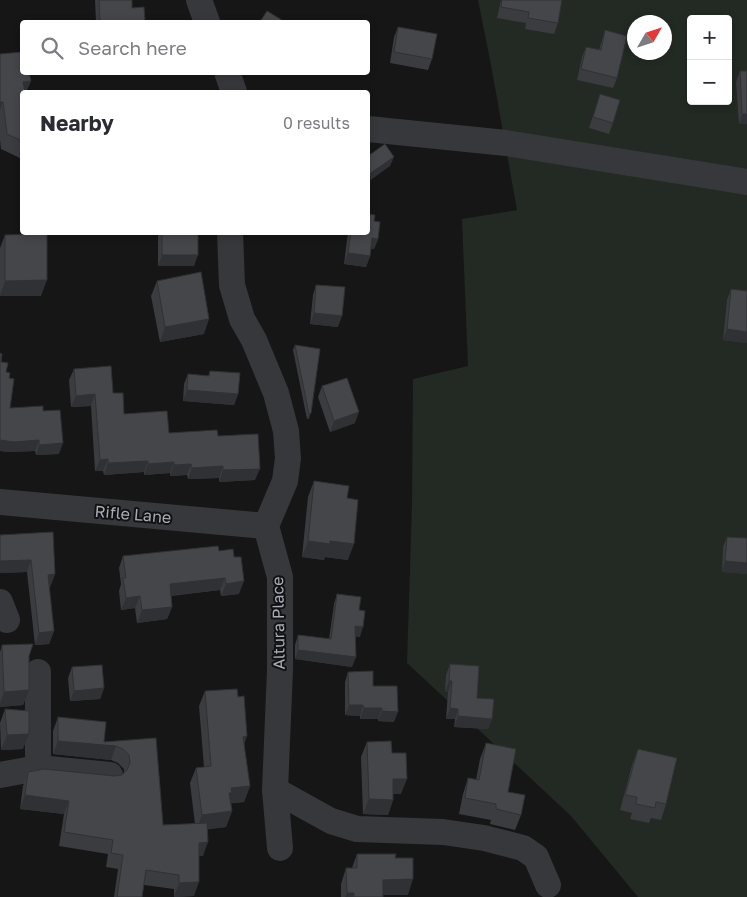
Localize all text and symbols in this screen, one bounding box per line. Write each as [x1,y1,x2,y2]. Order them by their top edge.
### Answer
north arrow [627,15,672,60]
map controls [687,15,732,105]
button: + [687,15,732,60]
search box [20,20,370,75]
icon: search [38,34,66,62]
text: Search here [78,36,187,59]
button: − [687,60,732,105]
text: Nearby [40,110,114,136]
text: 0 results [283,113,350,133]
street label: Rifle Lane [94,501,172,527]
street label: Altura Place [267,576,289,670]

